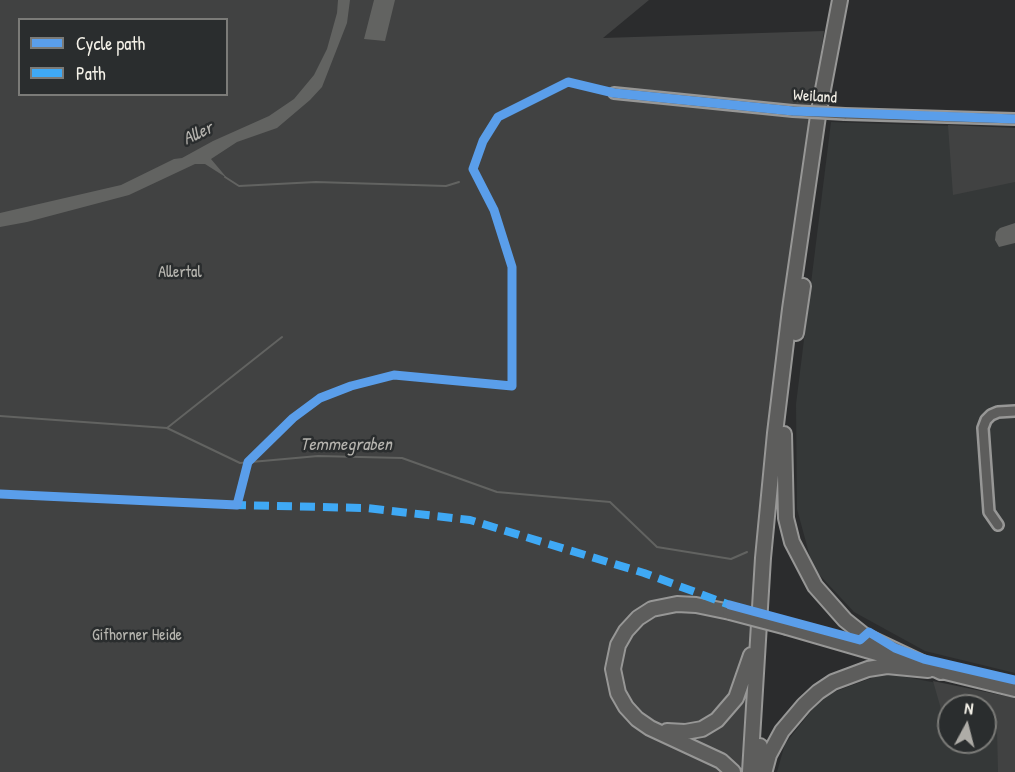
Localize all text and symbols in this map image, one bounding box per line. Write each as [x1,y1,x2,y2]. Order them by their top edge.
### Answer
legend [18,18,228,96]
text: Cycle path [76,31,145,56]
text: Path [76,61,105,86]
street label: Weiland [792,86,838,108]
water label: Aller [179,118,217,150]
park label: Allertal [158,263,202,283]
water label: Temmegraben [300,434,392,456]
park label: Gifhorner Heide [92,626,182,646]
north arrow [937,694,997,754]
text: N [963,697,975,720]

